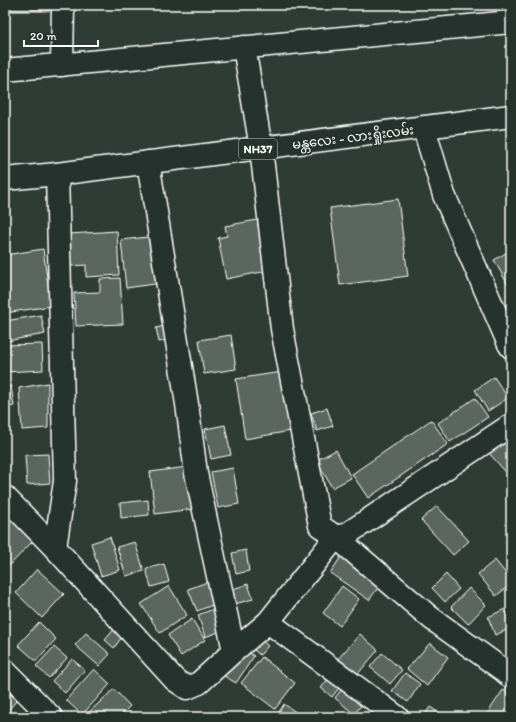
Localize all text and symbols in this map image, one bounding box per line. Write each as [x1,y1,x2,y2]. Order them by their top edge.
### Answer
scale bar [24,22,98,48]
text: 20 m [30,29,57,43]
street label: မန္တလေး - လားရှိုးလမ်း [291,121,415,155]
road number: NH37 [239,139,277,159]

